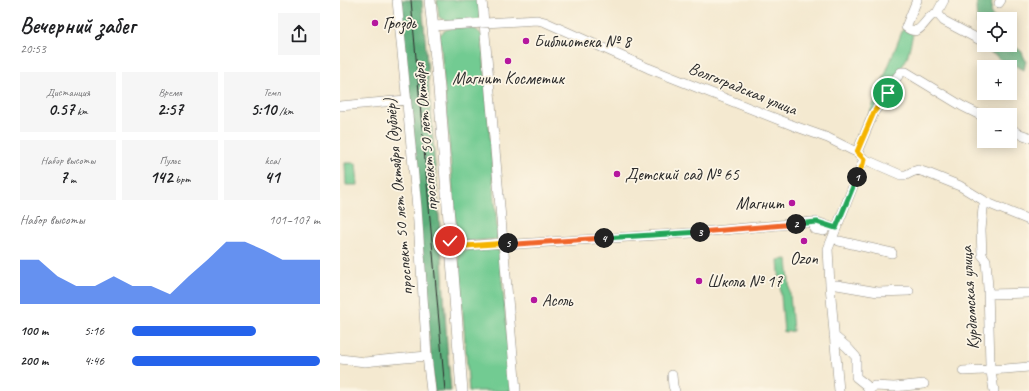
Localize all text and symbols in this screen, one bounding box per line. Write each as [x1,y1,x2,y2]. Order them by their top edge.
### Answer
text: Вечерний забег [20,12,135,40]
map controls [977,12,1017,148]
button: locate [977,12,1017,52]
button: share [278,13,320,55]
place label: Гроздь [383,13,417,35]
marker: Гроздь [370,18,380,28]
place label: Библиотека № 8 [534,31,633,52]
marker: Библиотека № 8 [521,36,531,46]
text: 20:53 [20,41,46,57]
marker: Магнит Косметик [503,56,513,66]
street label: Волгоградская улица [686,57,801,120]
button: + [977,60,1017,100]
street label: проспект 50 лет Октября [408,61,442,212]
place label: Магнит Косметик [452,68,566,89]
pin [871,76,905,110]
icon: arrive [877,82,899,104]
text: Дистанция [46,85,90,99]
text: Время [158,85,182,99]
text: Темп [263,85,281,99]
street label: проспект 50 лет Октября (дублёр) [379,96,418,296]
text: 0.57 [48,99,74,120]
text: 2:57 [157,99,183,120]
text: 5:10 [250,99,277,120]
text: km [74,104,88,118]
text: /km [277,104,294,118]
button: − [977,108,1017,148]
text: Набор высоты [41,153,95,167]
text: Пульс [159,153,181,167]
text: kcal [265,153,279,167]
place label: Детский сад № 65 [625,164,740,185]
text: 7 [60,167,67,188]
text: 142 [150,167,173,188]
text: 41 [264,167,280,188]
pin: 1 [847,167,867,187]
marker: Детский сад № 65 [612,169,622,179]
text: 1 [855,170,859,184]
text: m [67,172,76,186]
text: bpm [173,172,190,186]
place label: Магнит [736,193,784,214]
marker: Магнит [787,198,797,208]
text: Набор высоты [20,212,85,228]
text: 101–107 m [269,212,320,228]
pin: 2 [786,214,806,234]
text: 2 [794,217,798,231]
pin: 3 [690,222,710,242]
pin [433,224,467,258]
text: 3 [698,225,702,239]
pin: 4 [594,228,614,248]
icon: check [439,230,461,252]
text: 4 [602,231,606,245]
pin: 5 [498,233,518,253]
text: 5 [506,236,510,250]
marker: Ozon [799,236,809,246]
street label: Курдюмская улица [955,244,984,350]
place label: Ozon [790,248,818,269]
place label: Школа № 17 [707,271,783,292]
marker: Школа № 17 [694,276,704,286]
place label: Асоль [542,290,574,311]
marker: Асоль [529,295,539,305]
text: 100 m [20,323,48,339]
text: 5:16 [84,323,104,339]
text: 200 m [20,353,48,369]
text: 4:46 [84,353,104,369]

